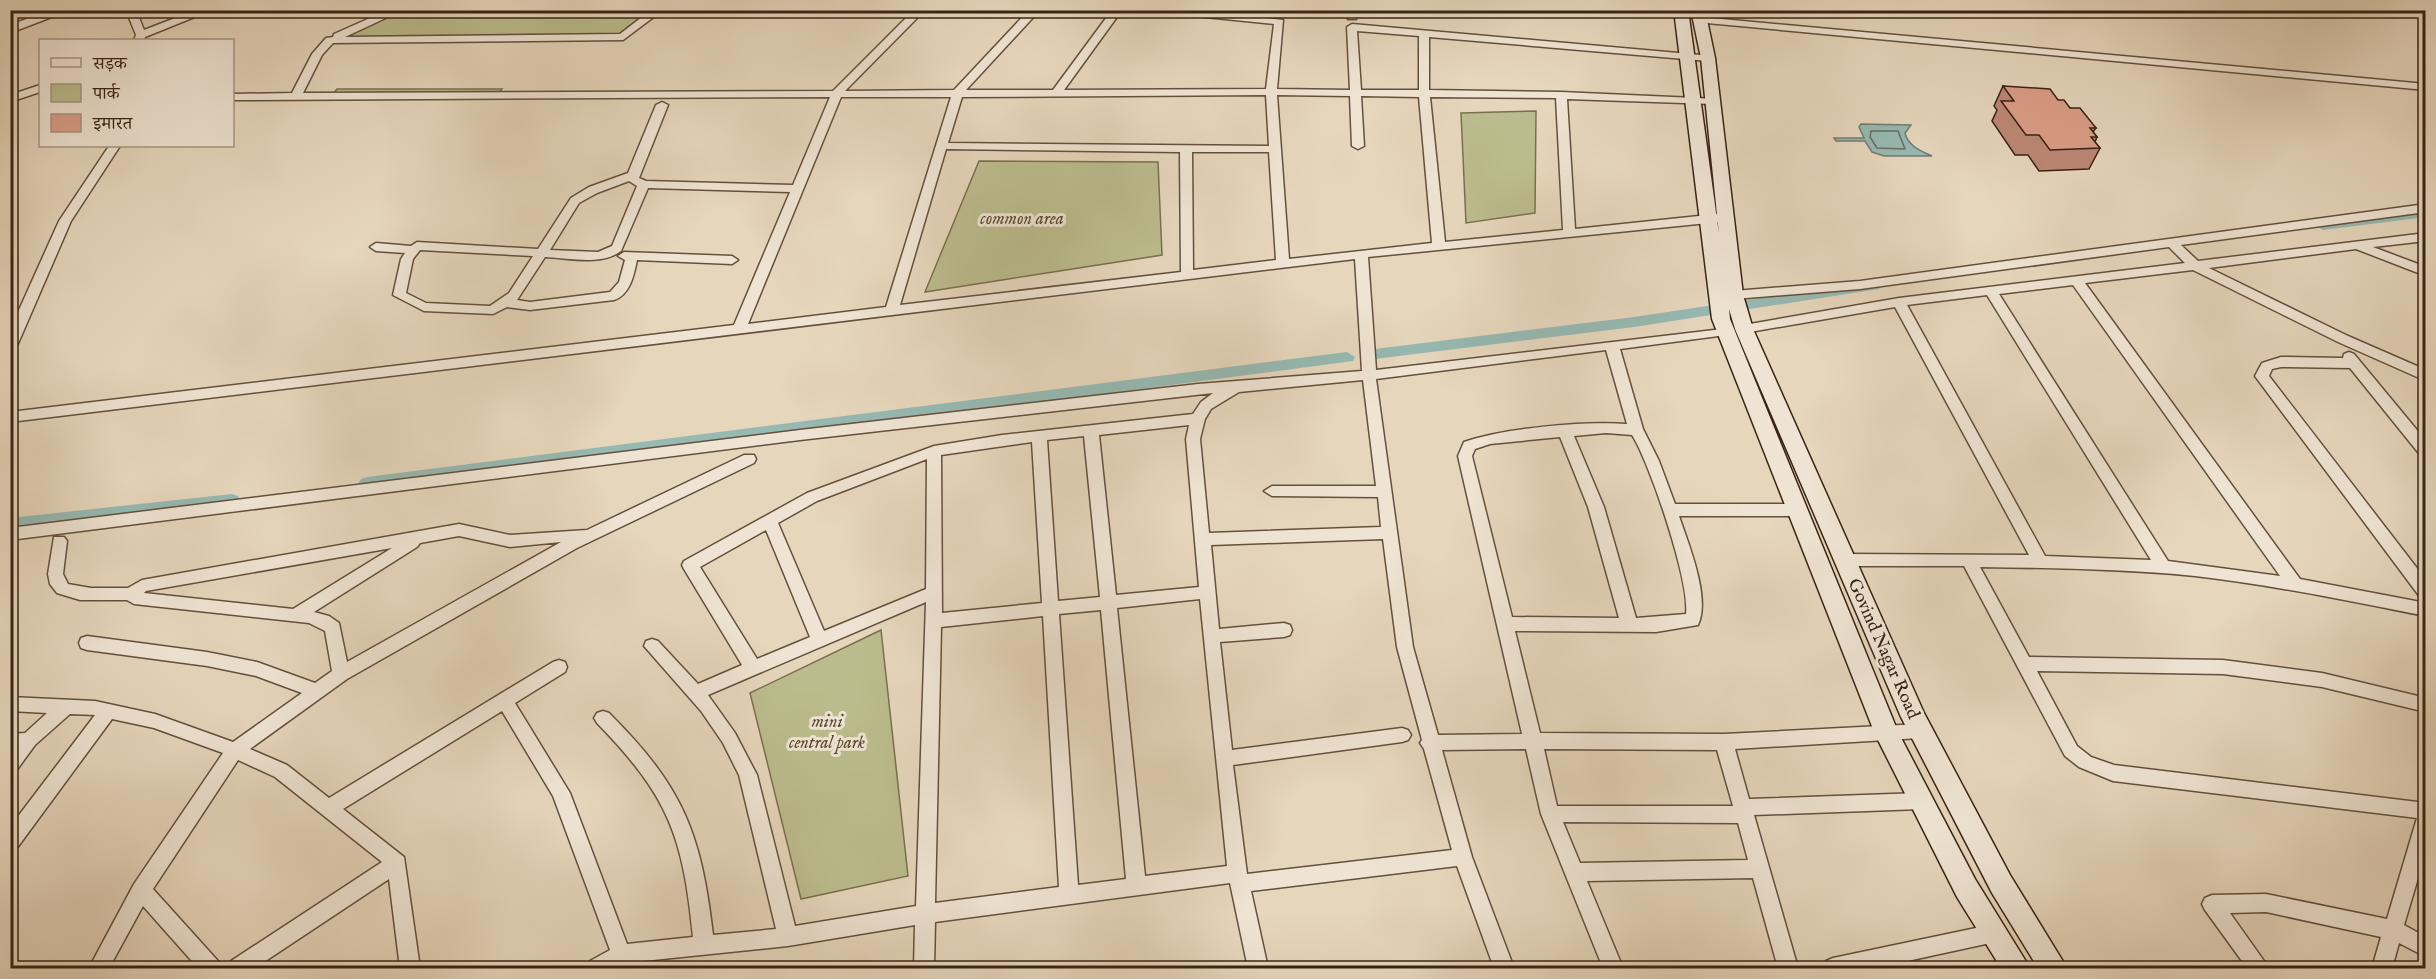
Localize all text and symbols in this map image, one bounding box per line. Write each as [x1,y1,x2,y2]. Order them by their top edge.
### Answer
legend [39,39,234,147]
text: सड़क [92,53,128,76]
text: पार्क [92,83,121,106]
text: इमारत [92,113,133,136]
park label: common area [980,208,1064,231]
street label: Govind Nagar Road [1842,575,1924,723]
park label: mini central park [789,711,865,755]

